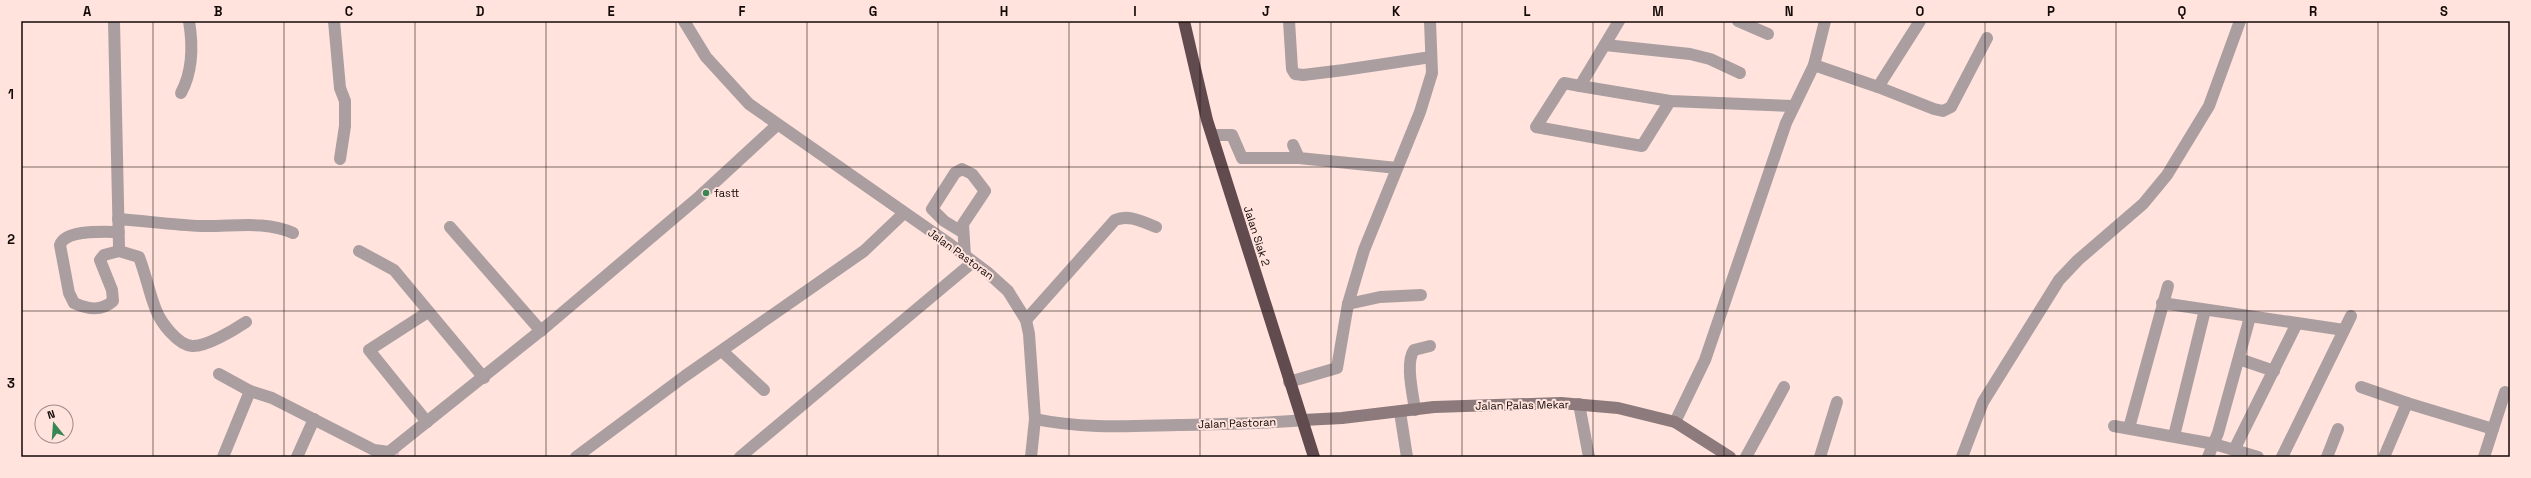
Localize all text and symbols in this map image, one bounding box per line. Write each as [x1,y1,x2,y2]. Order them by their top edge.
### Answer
text: A [83,3,92,20]
text: B [214,3,223,20]
text: C [345,3,353,20]
text: D [476,3,485,20]
text: E [607,3,615,20]
text: F [739,3,746,20]
text: G [869,3,877,20]
text: H [1000,3,1008,20]
text: I [1133,3,1137,20]
text: J [1262,3,1270,20]
text: K [1392,3,1401,20]
text: L [1523,3,1531,20]
text: M [1652,3,1664,20]
text: N [1785,3,1793,20]
text: O [1916,3,1925,20]
text: P [2047,3,2055,20]
text: Q [2178,3,2187,20]
text: R [2309,3,2317,20]
text: S [2440,3,2448,20]
text: 1 [8,86,14,103]
place label: fastt [714,186,740,200]
marker: fastt [701,188,711,198]
street label: Jalan Siak 2 [1241,204,1273,268]
street label: Jalan Pastoran [925,225,997,283]
text: 2 [7,231,15,248]
text: 3 [7,375,15,392]
street label: Jalan Palas Mekar [1475,397,1569,413]
north arrow [34,404,74,444]
text: N [46,407,57,422]
street label: Jalan Pastoran [1198,415,1276,431]

